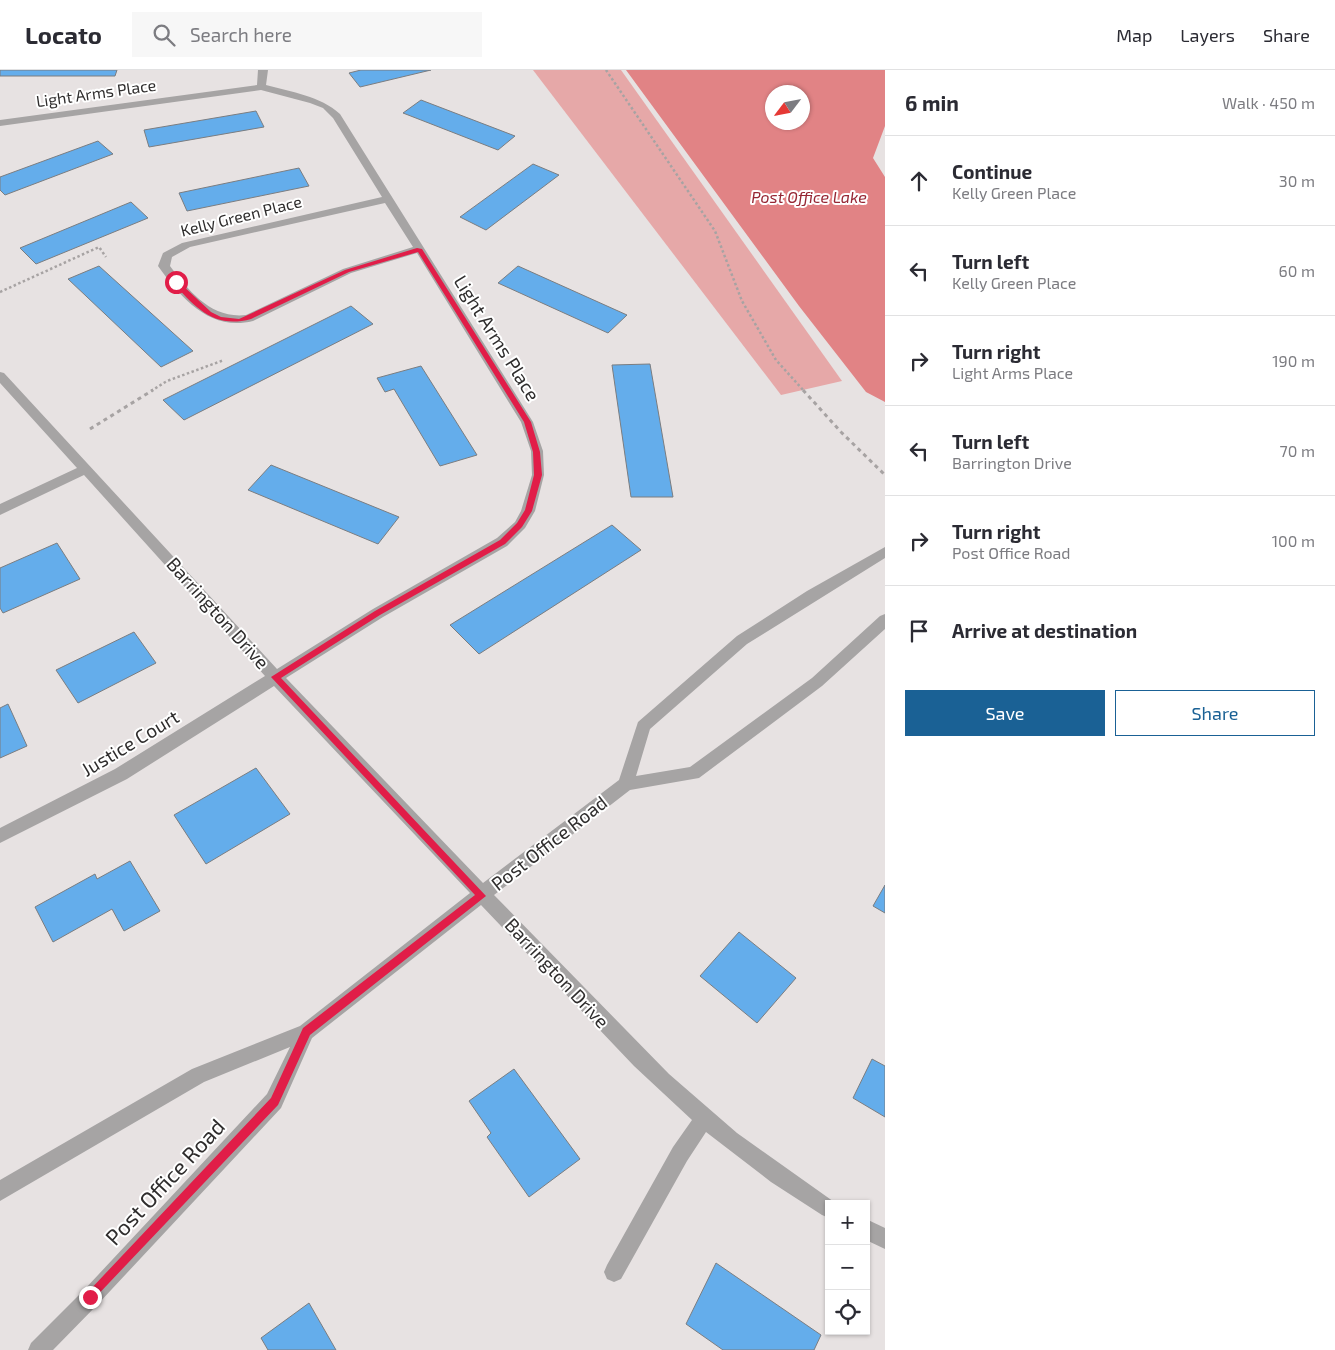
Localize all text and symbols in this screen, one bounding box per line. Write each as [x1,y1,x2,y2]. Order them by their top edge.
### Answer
search box [132,12,482,57]
text: Locato [25,20,102,49]
icon: search [150,21,178,49]
text: Search here [190,23,292,46]
text: Map [1116,24,1152,46]
text: Layers [1180,24,1235,46]
text: Share [1263,24,1310,46]
street label: Light Arms Place [35,75,157,110]
north arrow [765,85,810,130]
text: 6 min [905,90,959,115]
text: Walk · 450 m [1222,93,1315,112]
text: Continue [952,160,1032,183]
icon: ahead [905,167,933,195]
text: 30 m [1279,171,1315,190]
text: Kelly Green Place [952,183,1076,202]
water label: Post Office Lake [751,187,867,206]
street label: Kelly Green Place [178,191,303,240]
text: Turn left [952,250,1029,273]
icon: left [905,257,933,285]
text: 60 m [1279,261,1315,280]
route start [165,271,188,294]
street label: Light Arms Place [450,271,545,405]
text: Kelly Green Place [952,273,1076,292]
text: Turn right [952,340,1040,363]
icon: right [905,347,933,375]
text: 190 m [1272,351,1315,370]
text: Light Arms Place [952,363,1073,382]
text: Turn left [952,430,1029,453]
icon: left [905,437,933,465]
text: 70 m [1280,441,1315,460]
text: Barrington Drive [952,453,1072,472]
text: Turn right [952,520,1040,543]
icon: right [905,527,933,555]
text: 100 m [1272,531,1315,550]
text: Post Office Road [952,543,1070,562]
street label: Barrington Drive [162,552,274,673]
icon: arrive [905,617,933,645]
text: Arrive at destination [952,619,1137,642]
button: Save [905,690,1105,736]
button: Share [1115,690,1315,736]
street label: Justice Court [77,704,183,781]
street label: Post Office Road [486,790,611,895]
street label: Barrington Drive [500,913,614,1033]
street label: Post Office Road [99,1113,229,1250]
map controls [825,1200,870,1335]
button: + [825,1200,870,1245]
button: − [825,1245,870,1290]
route end [79,1286,102,1309]
button: locate [825,1290,870,1335]

